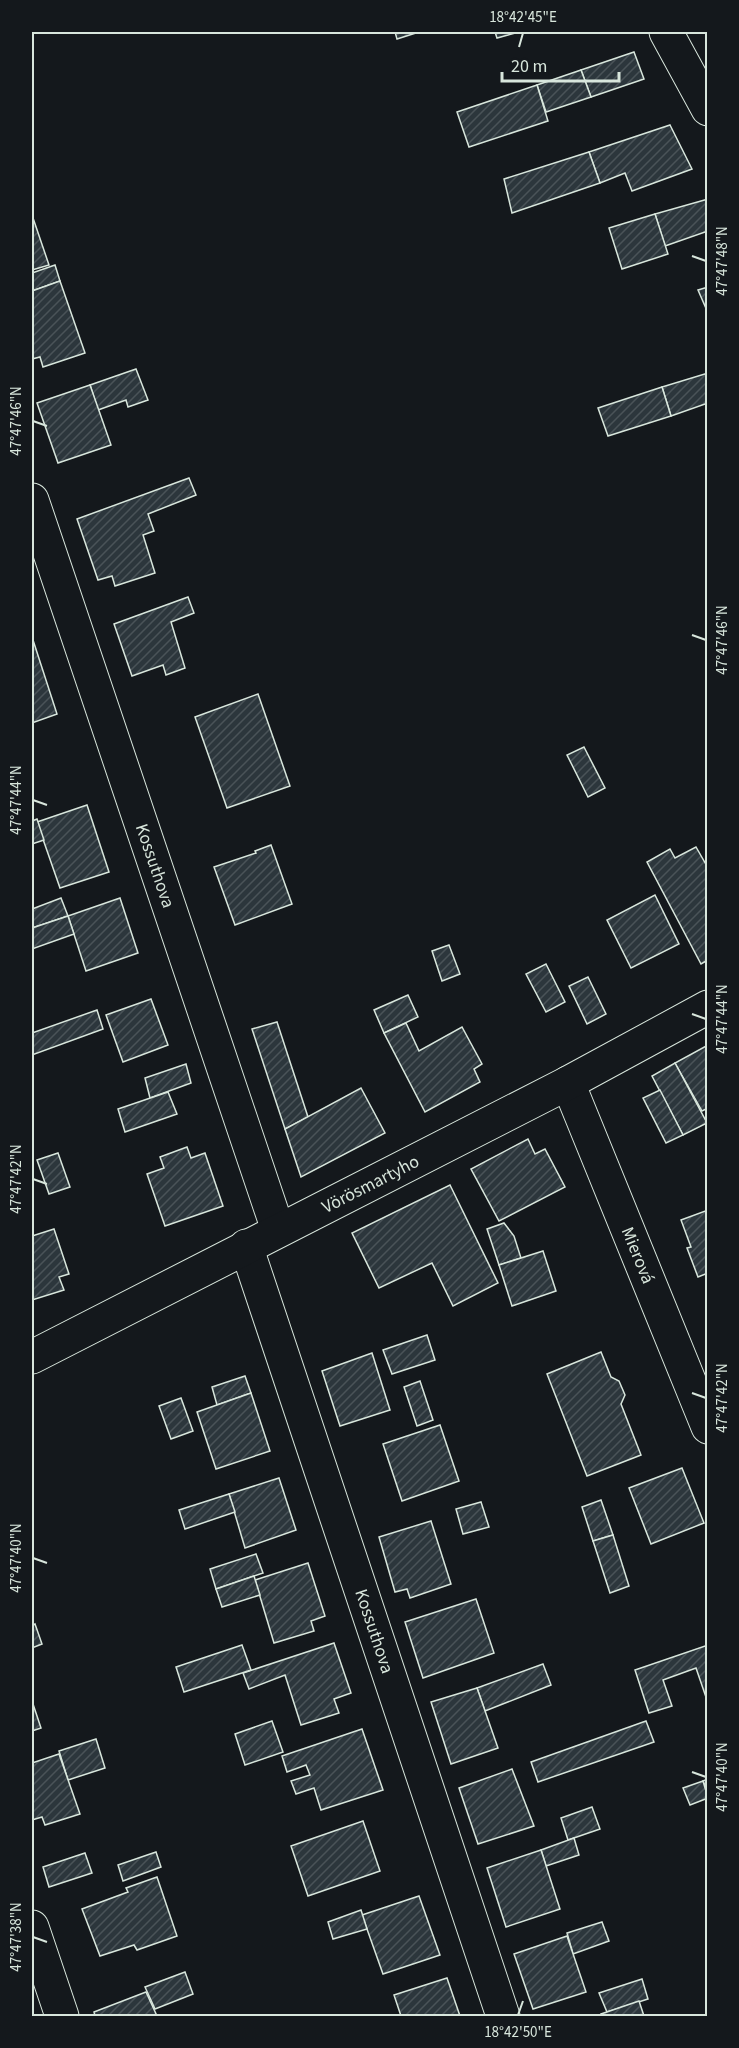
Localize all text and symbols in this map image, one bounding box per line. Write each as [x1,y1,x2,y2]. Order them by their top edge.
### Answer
text: 18°42'45"E [489,7,557,28]
scale bar [502,45,619,83]
text: 20 m [511,54,547,79]
text: 47°47'48"N [712,226,733,296]
text: 47°47'46"N [6,386,27,456]
text: 47°47'46"N [712,605,733,675]
text: 47°47'44"N [6,765,27,835]
street label: Kossuthova [129,820,181,911]
text: 47°47'44"N [712,984,733,1054]
text: 47°47'42"N [6,1144,27,1214]
street label: Vörösmartyho [317,1149,424,1220]
street label: Mierová [615,1223,660,1288]
text: 47°47'42"N [712,1363,733,1433]
text: 47°47'40"N [6,1523,27,1593]
street label: Kossuthova [348,1586,400,1677]
text: 47°47'40"N [712,1742,733,1812]
text: 47°47'38"N [6,1902,27,1972]
text: 18°42'50"E [484,2022,552,2043]

